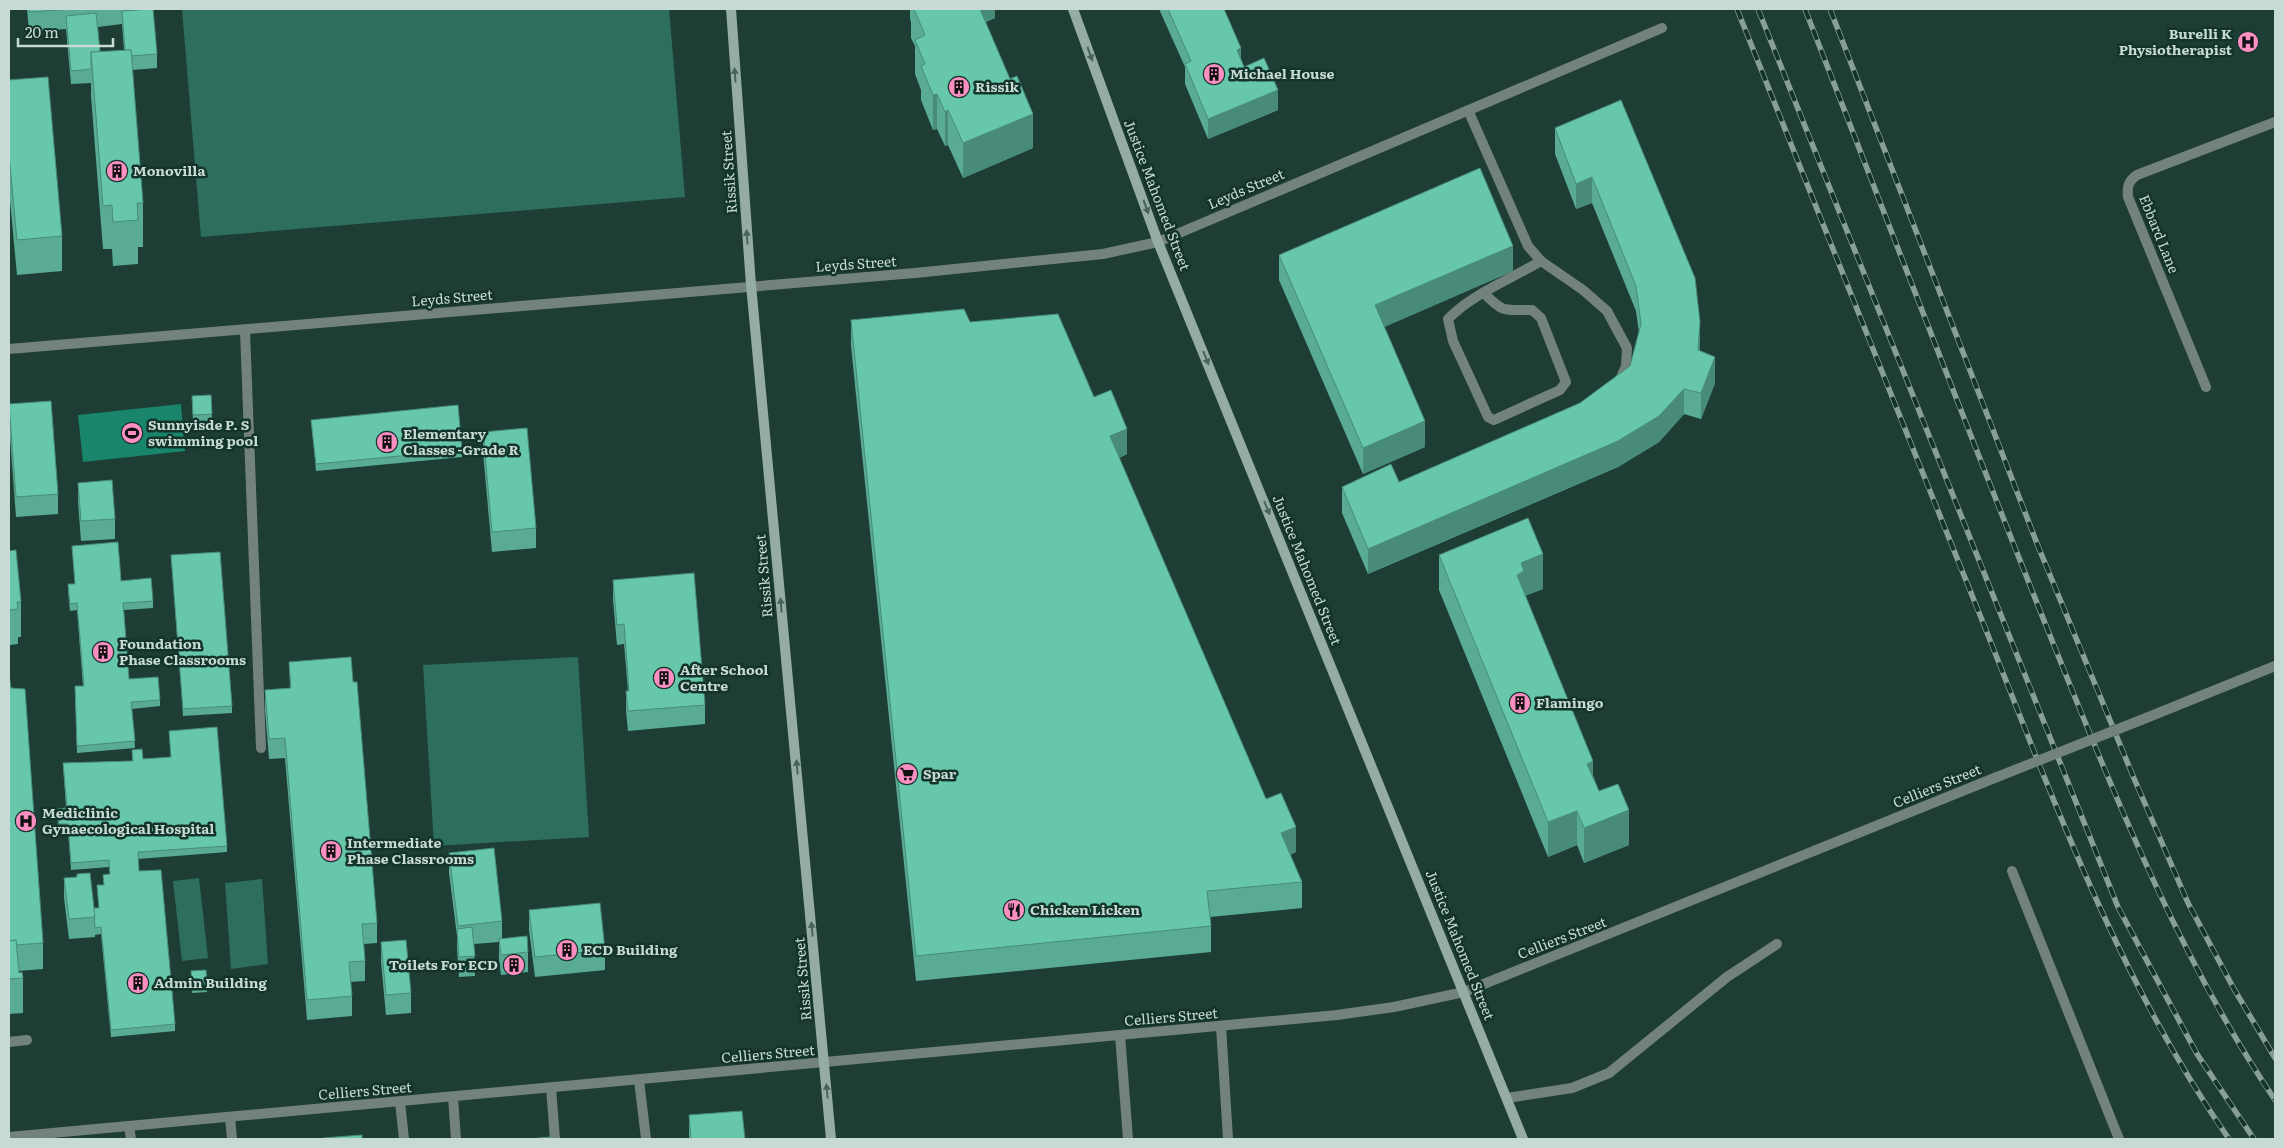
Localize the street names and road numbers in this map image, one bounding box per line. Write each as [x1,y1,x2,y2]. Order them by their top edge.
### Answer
street label: Justice Mahomed Street [1120,116,1196,273]
street label: Rissik Street [715,129,741,214]
street label: Leyds Street [1204,163,1287,213]
street label: Ebbard Lane [2135,191,2185,276]
street label: Leyds Street [815,250,898,276]
street label: Leyds Street [410,283,494,311]
street label: Justice Mahomed Street [1269,491,1347,648]
street label: Rissik Street [749,533,777,619]
street label: Celliers Street [1889,758,1984,812]
street label: Justice Mahomed Street [1422,866,1500,1023]
street label: Celliers Street [1514,911,1609,963]
street label: Rissik Street [788,936,816,1022]
street label: Celliers Street [1123,1002,1219,1030]
street label: Celliers Street [720,1039,816,1067]
street label: Celliers Street [317,1076,413,1104]

